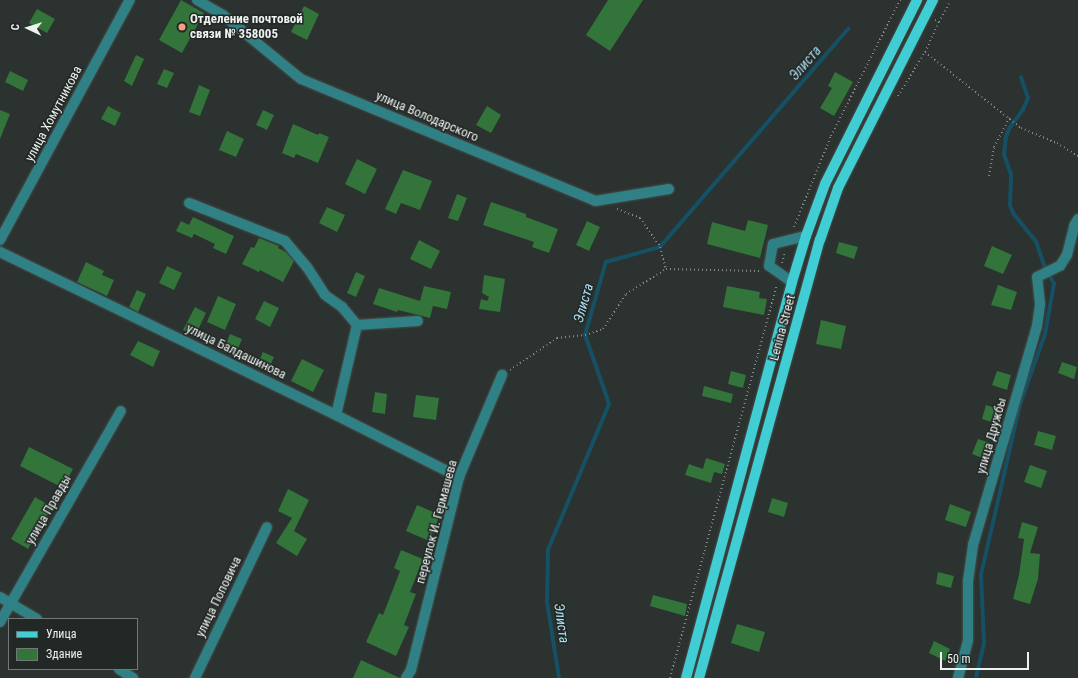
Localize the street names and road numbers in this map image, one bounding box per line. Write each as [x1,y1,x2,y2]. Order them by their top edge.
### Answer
street label: улица Хомутникова [22,64,86,164]
street label: улица Володарского [373,88,481,146]
street label: Lenina Street [767,293,799,363]
street label: улица Балдашинова [183,321,289,383]
street label: улица Дружбы [974,396,1010,476]
street label: переулок И. Гермашева [413,458,461,586]
street label: улица Правды [23,473,75,547]
street label: улица Поповича [193,554,245,640]

